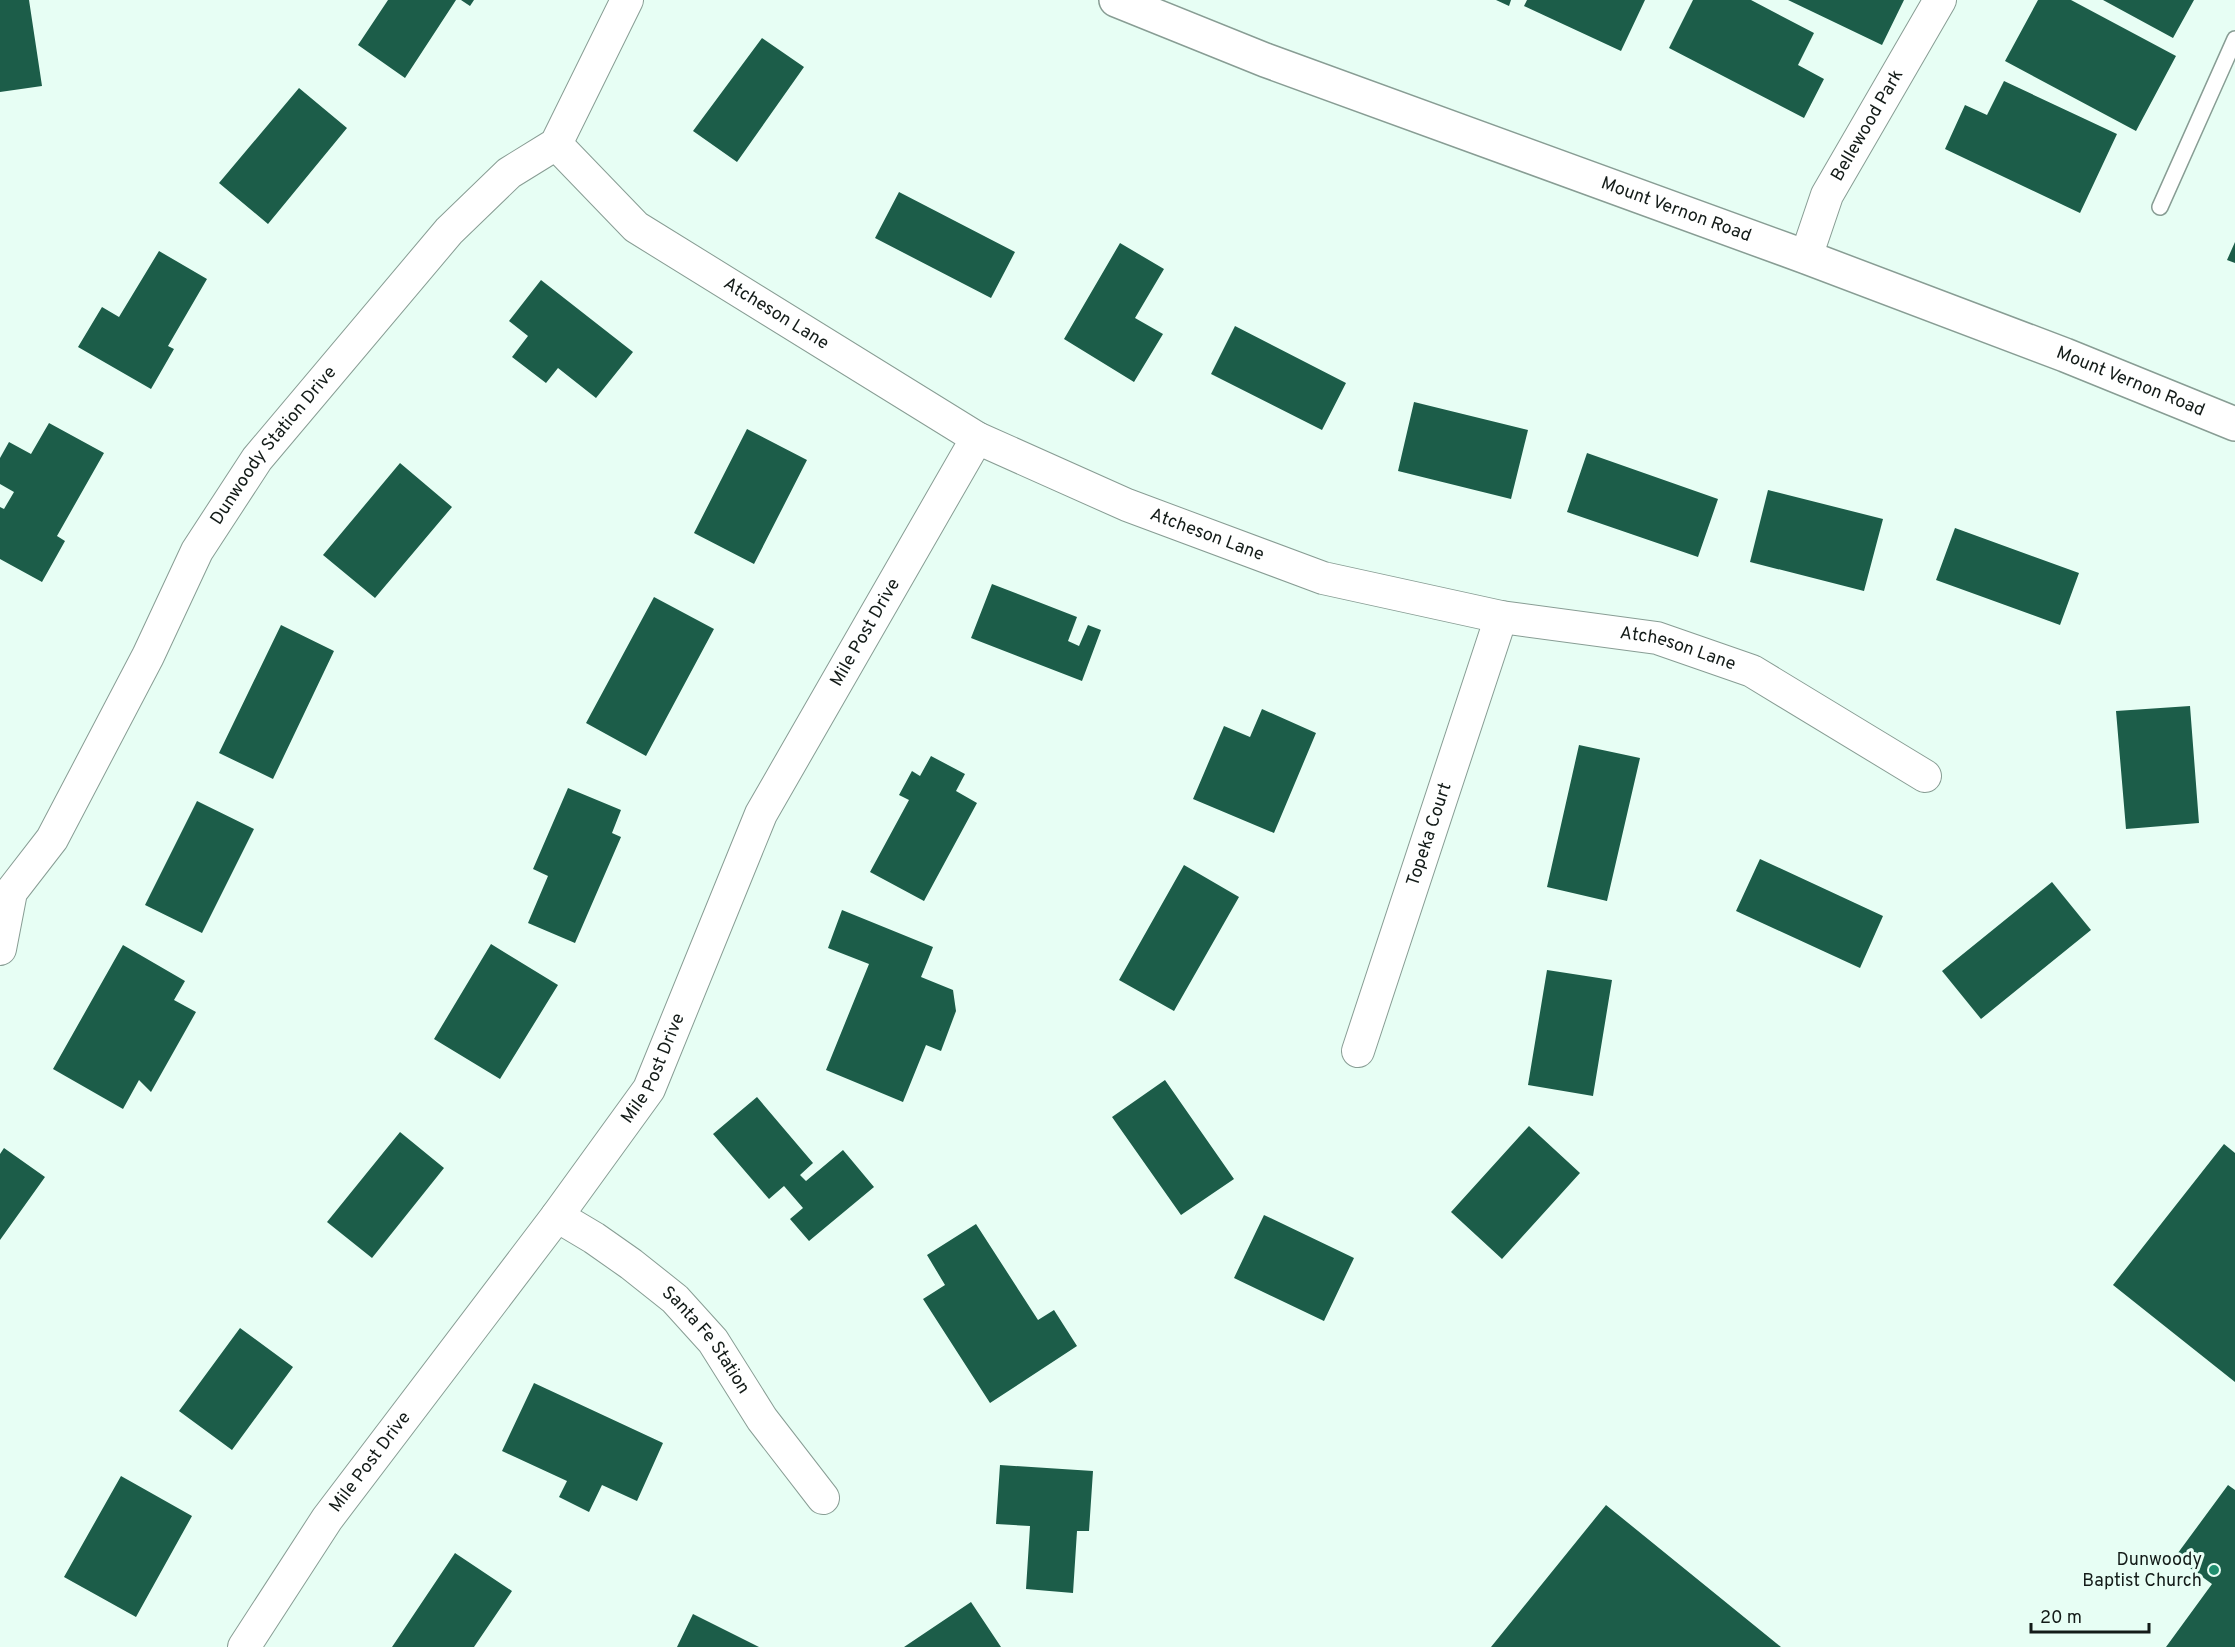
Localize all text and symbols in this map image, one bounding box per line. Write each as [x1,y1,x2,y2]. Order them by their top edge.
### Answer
street label: Bellewood Park [1826,65,1909,185]
street label: Mount Vernon Road [1598,172,1754,248]
street label: Atcheson Lane [719,272,833,355]
street label: Mount Vernon Road [2053,341,2208,422]
street label: Dunwoody Station Drive [206,362,342,529]
street label: Atcheson Lane [1147,503,1267,567]
street label: Mile Post Drive [825,574,905,691]
street label: Atcheson Lane [1618,622,1739,676]
street label: Topeka Court [1402,780,1457,889]
street label: Mile Post Drive [616,1010,690,1128]
street label: Santa Fe Station [657,1281,755,1398]
street label: Mile Post Drive [324,1407,416,1517]
place label: Dunwoody Baptist Church [2082,1549,2202,1593]
marker: Dunwoody Baptist Church [2207,1563,2221,1577]
scale bar [2031,1596,2150,1634]
text: 20 m [2040,1607,2082,1630]

